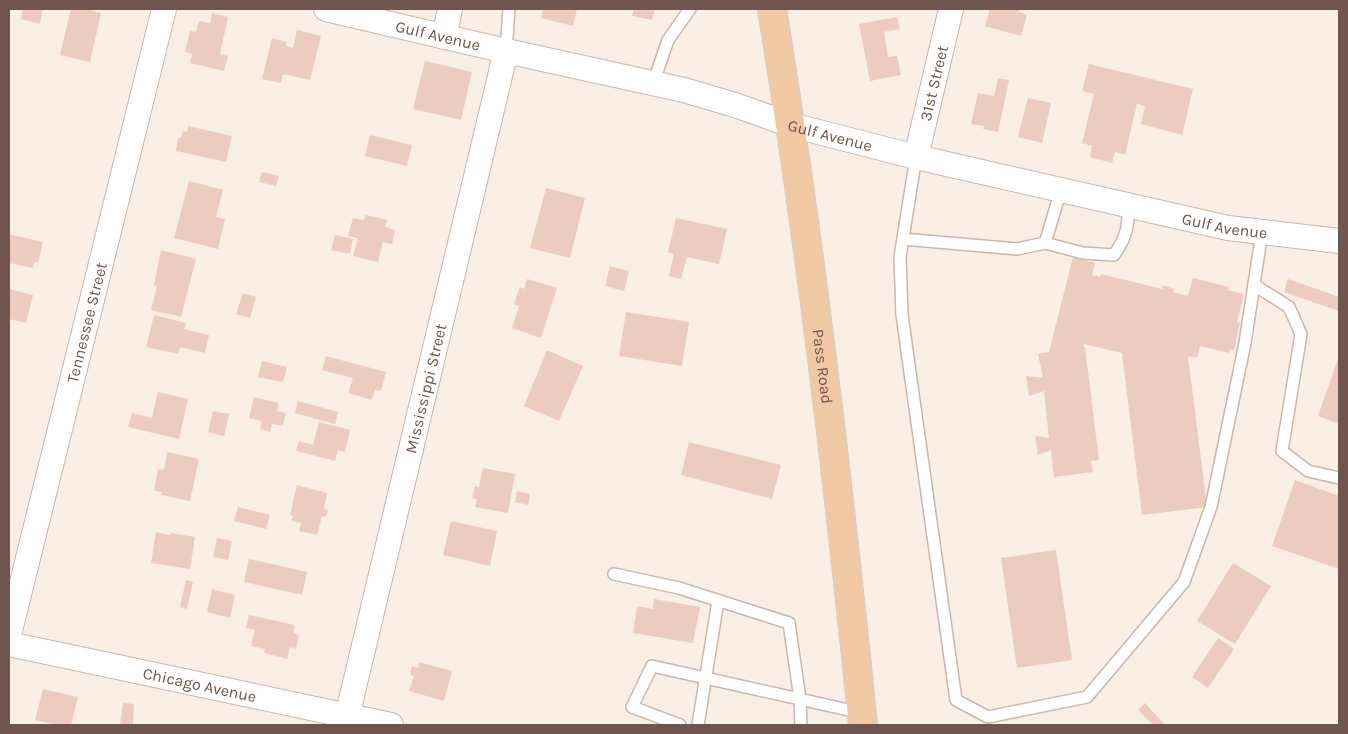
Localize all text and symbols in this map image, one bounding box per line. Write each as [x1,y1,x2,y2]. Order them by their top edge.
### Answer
street label: Gulf Avenue [394,17,482,55]
street label: 31st Street [916,44,952,123]
street label: Gulf Avenue [786,116,874,155]
street label: Gulf Avenue [1180,209,1268,243]
street label: Tennessee Street [63,260,111,385]
street label: Mississippi Street [401,322,451,455]
street label: Pass Road [809,328,837,405]
street label: Chicago Avenue [141,664,258,706]

